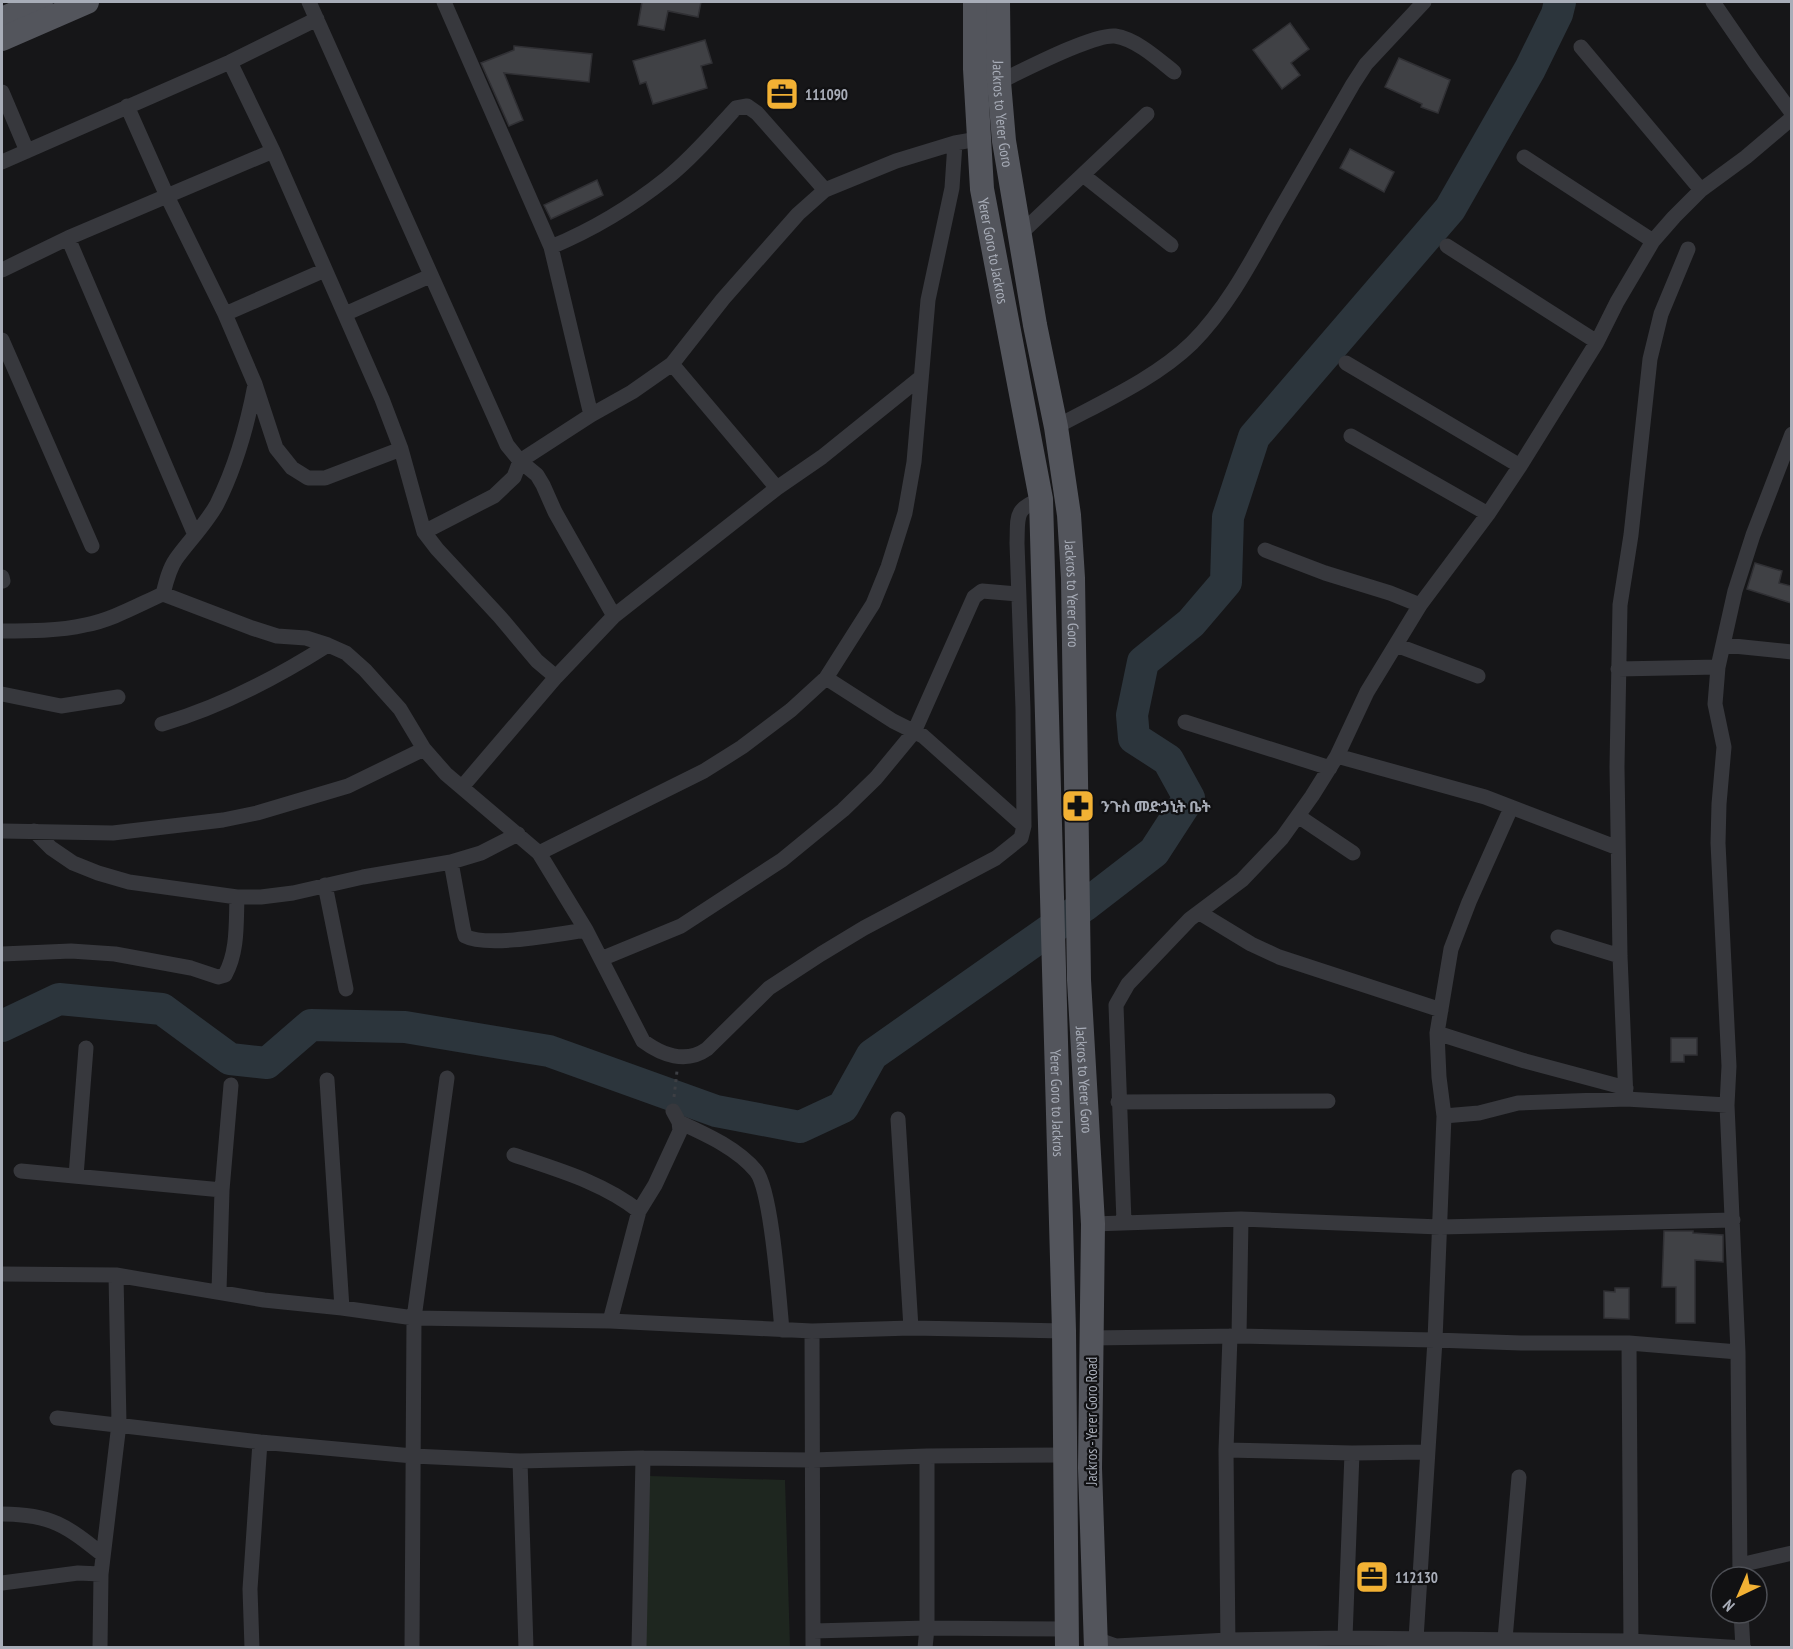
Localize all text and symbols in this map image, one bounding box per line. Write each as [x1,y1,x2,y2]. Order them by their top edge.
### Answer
street label: Jackros to Yerer Goro [989,59,1018,169]
office icon: 111090 [764,76,800,112]
place label: 111090 [805,85,848,104]
street label: Yerer Goro to Jackros [974,196,1013,305]
street label: Jackros to Yerer Goro [1061,539,1084,648]
pharmacy icon: ንጉስ መድኃኒት ቤት [1060,788,1096,824]
place label: ንጉስ መድኃኒት ቤት [1101,797,1211,816]
street label: Jackros to Yerer Goro [1072,1025,1097,1134]
street label: Yerer Goro to Jackros [1047,1049,1069,1157]
street label: Jackros - Yerer Goro Road [1082,1357,1101,1486]
office icon: 112130 [1354,1559,1390,1595]
north arrow [1709,1565,1769,1625]
place label: 112130 [1395,1568,1438,1587]
text: N [1719,1596,1739,1616]

